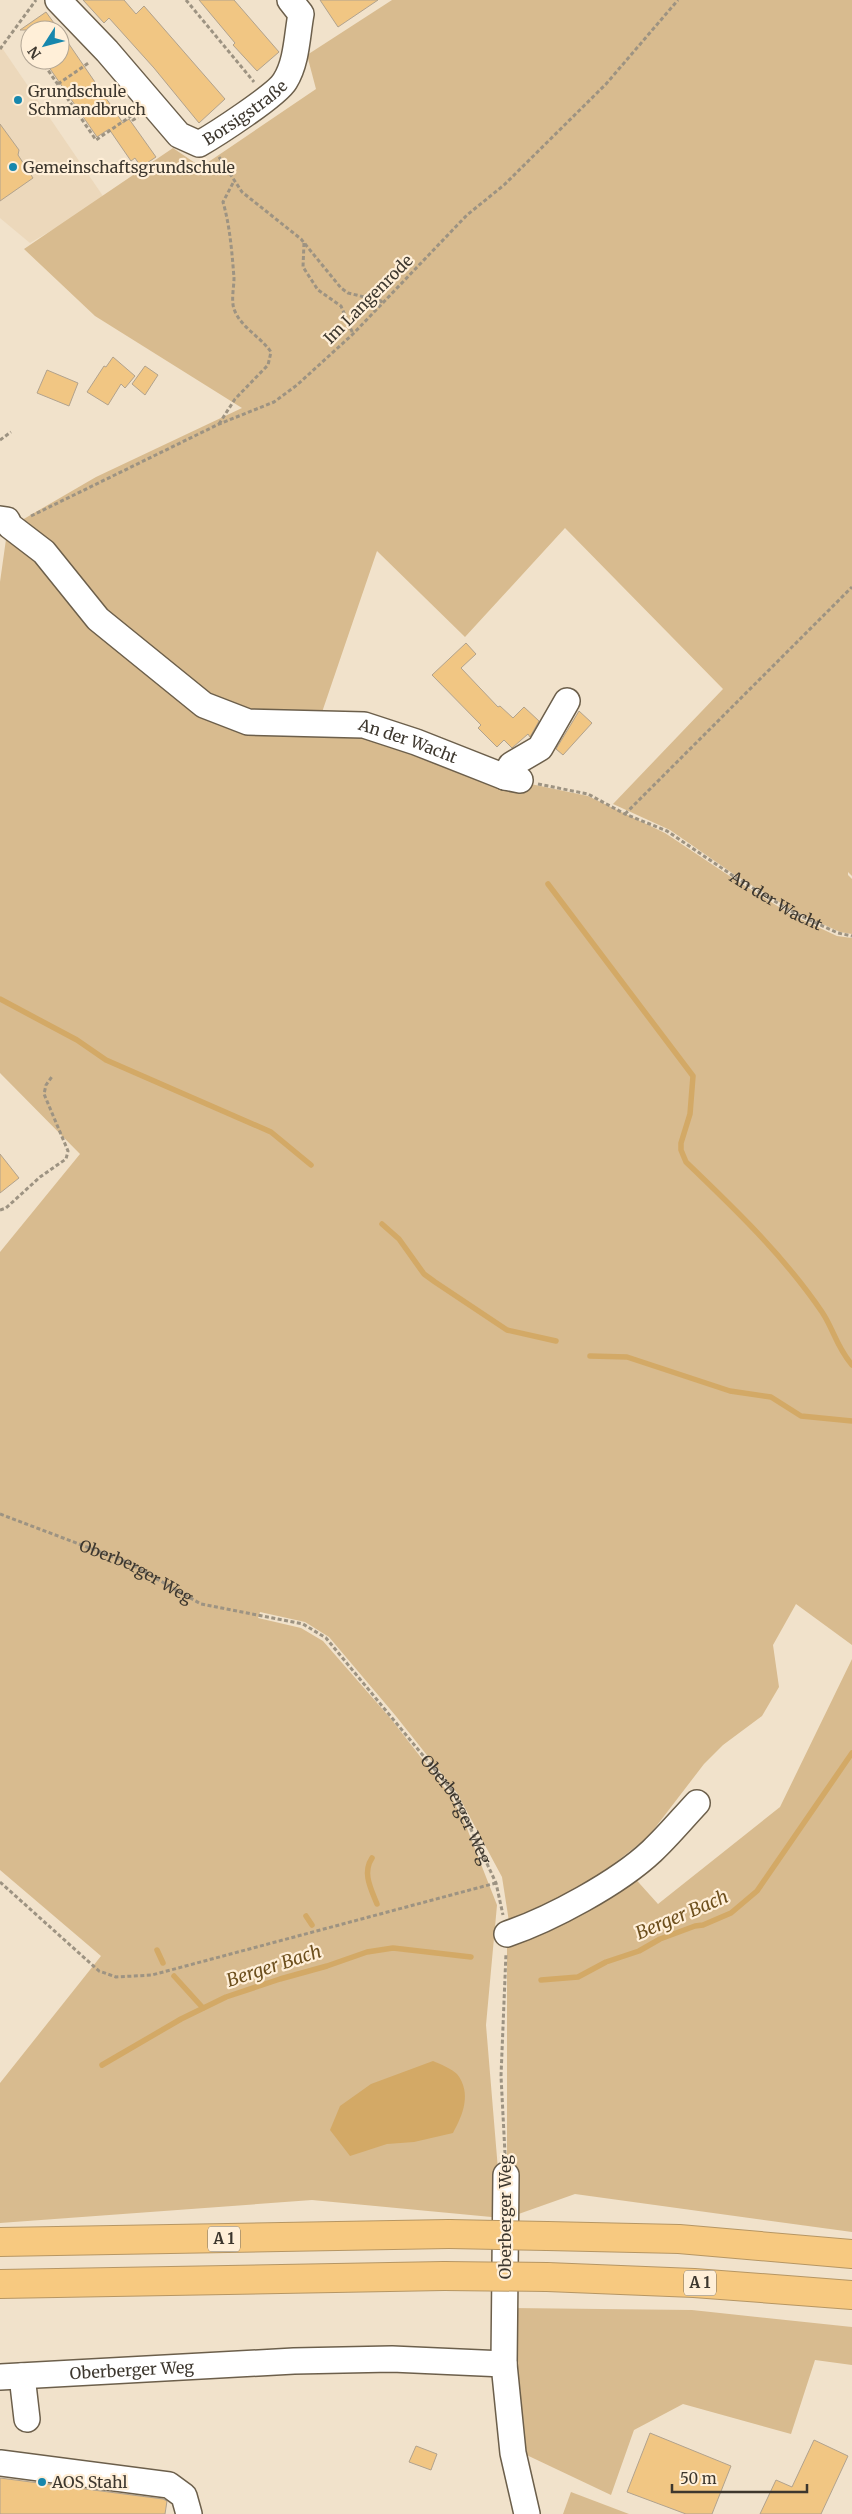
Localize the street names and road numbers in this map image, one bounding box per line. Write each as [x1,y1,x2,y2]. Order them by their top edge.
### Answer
street label: Borsigstraße [199,76,291,149]
street label: Im Langenrode [319,250,417,348]
street label: An der Wacht [355,714,461,768]
street label: An der Wacht [725,866,826,935]
street label: Oberberger Weg [77,1535,197,1608]
street label: Oberberger Weg [416,1750,496,1868]
street label: Oberberger Weg [495,2155,515,2279]
road number: A 1 [208,2226,240,2252]
road number: A 1 [684,2270,716,2296]
street label: Oberberger Weg [69,2356,195,2383]

